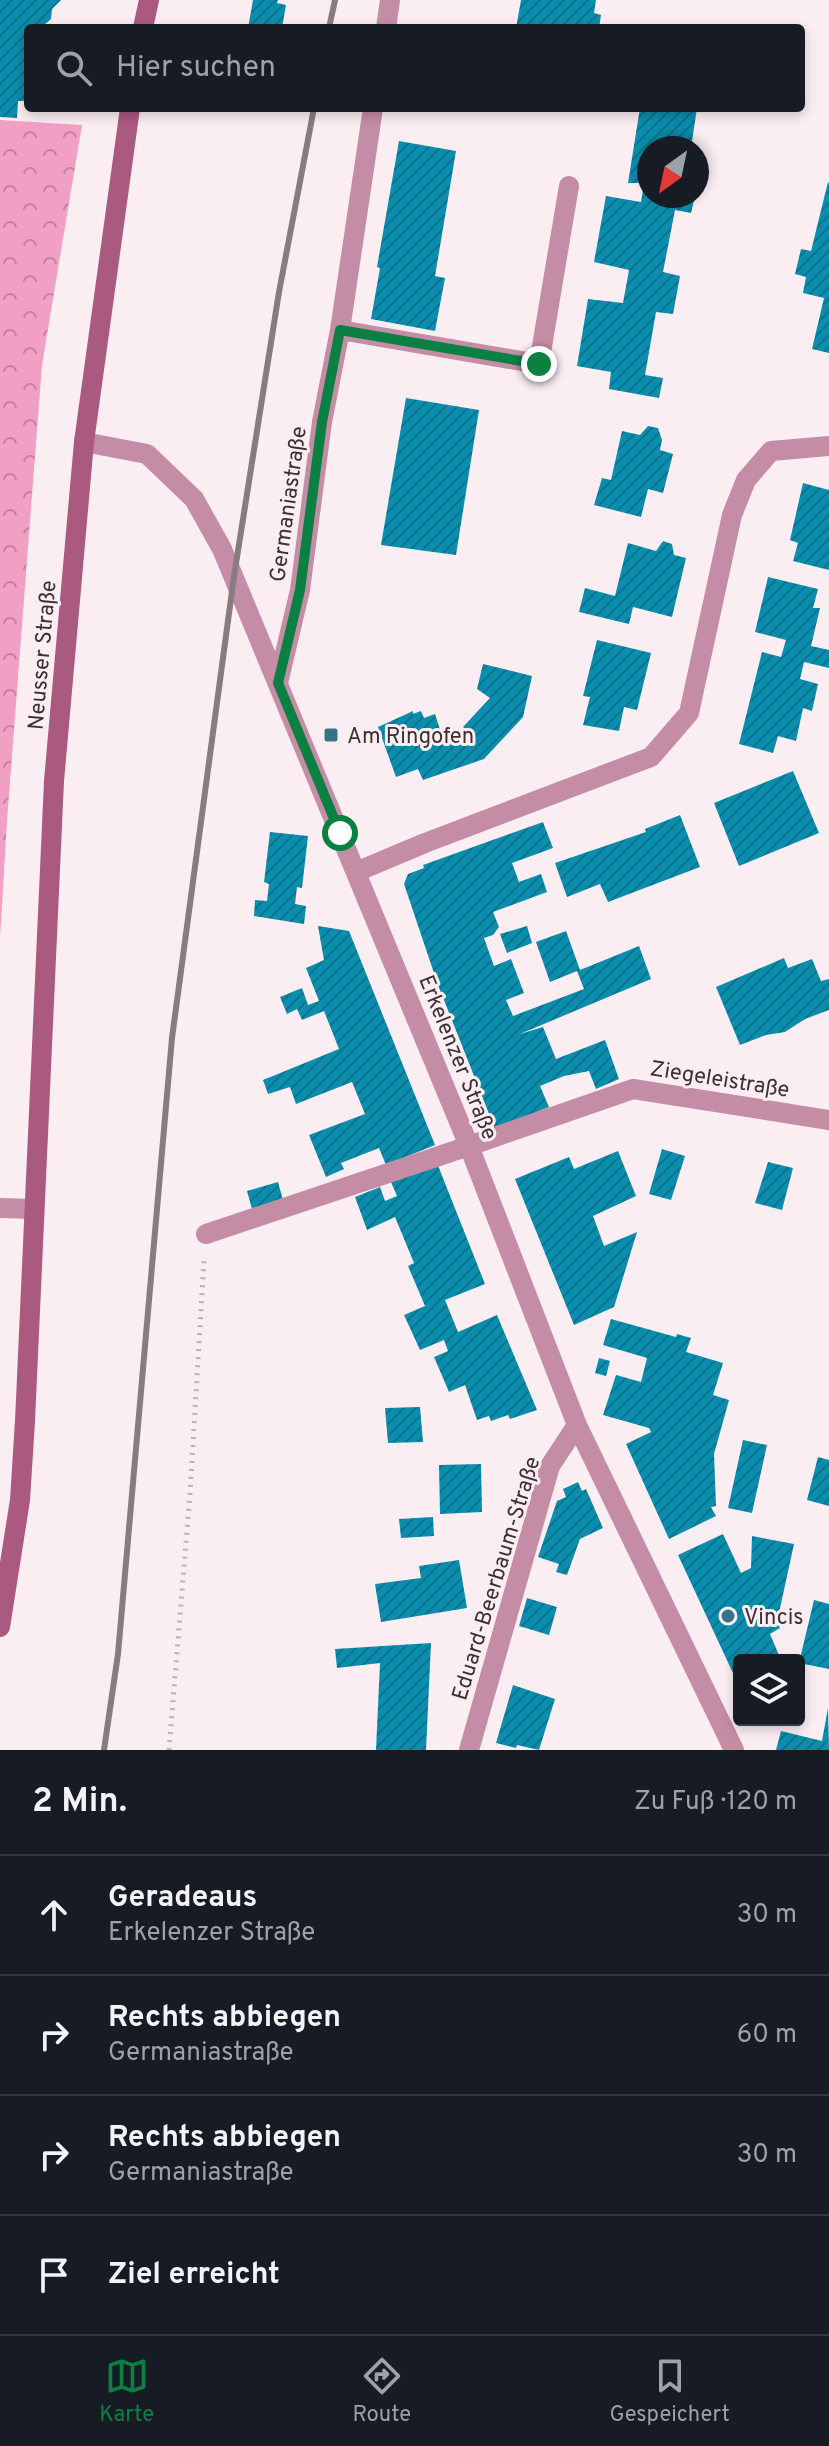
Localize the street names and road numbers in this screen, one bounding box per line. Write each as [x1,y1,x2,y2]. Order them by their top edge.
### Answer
street label: Germaniastraße [265,425,314,584]
street label: Neusser Straße [24,579,63,731]
street label: Erkelenzer Straße [411,972,502,1144]
street label: Ziegeleistraße [648,1056,791,1105]
street label: Eduard-Beerbaum-Straße [447,1454,547,1704]

